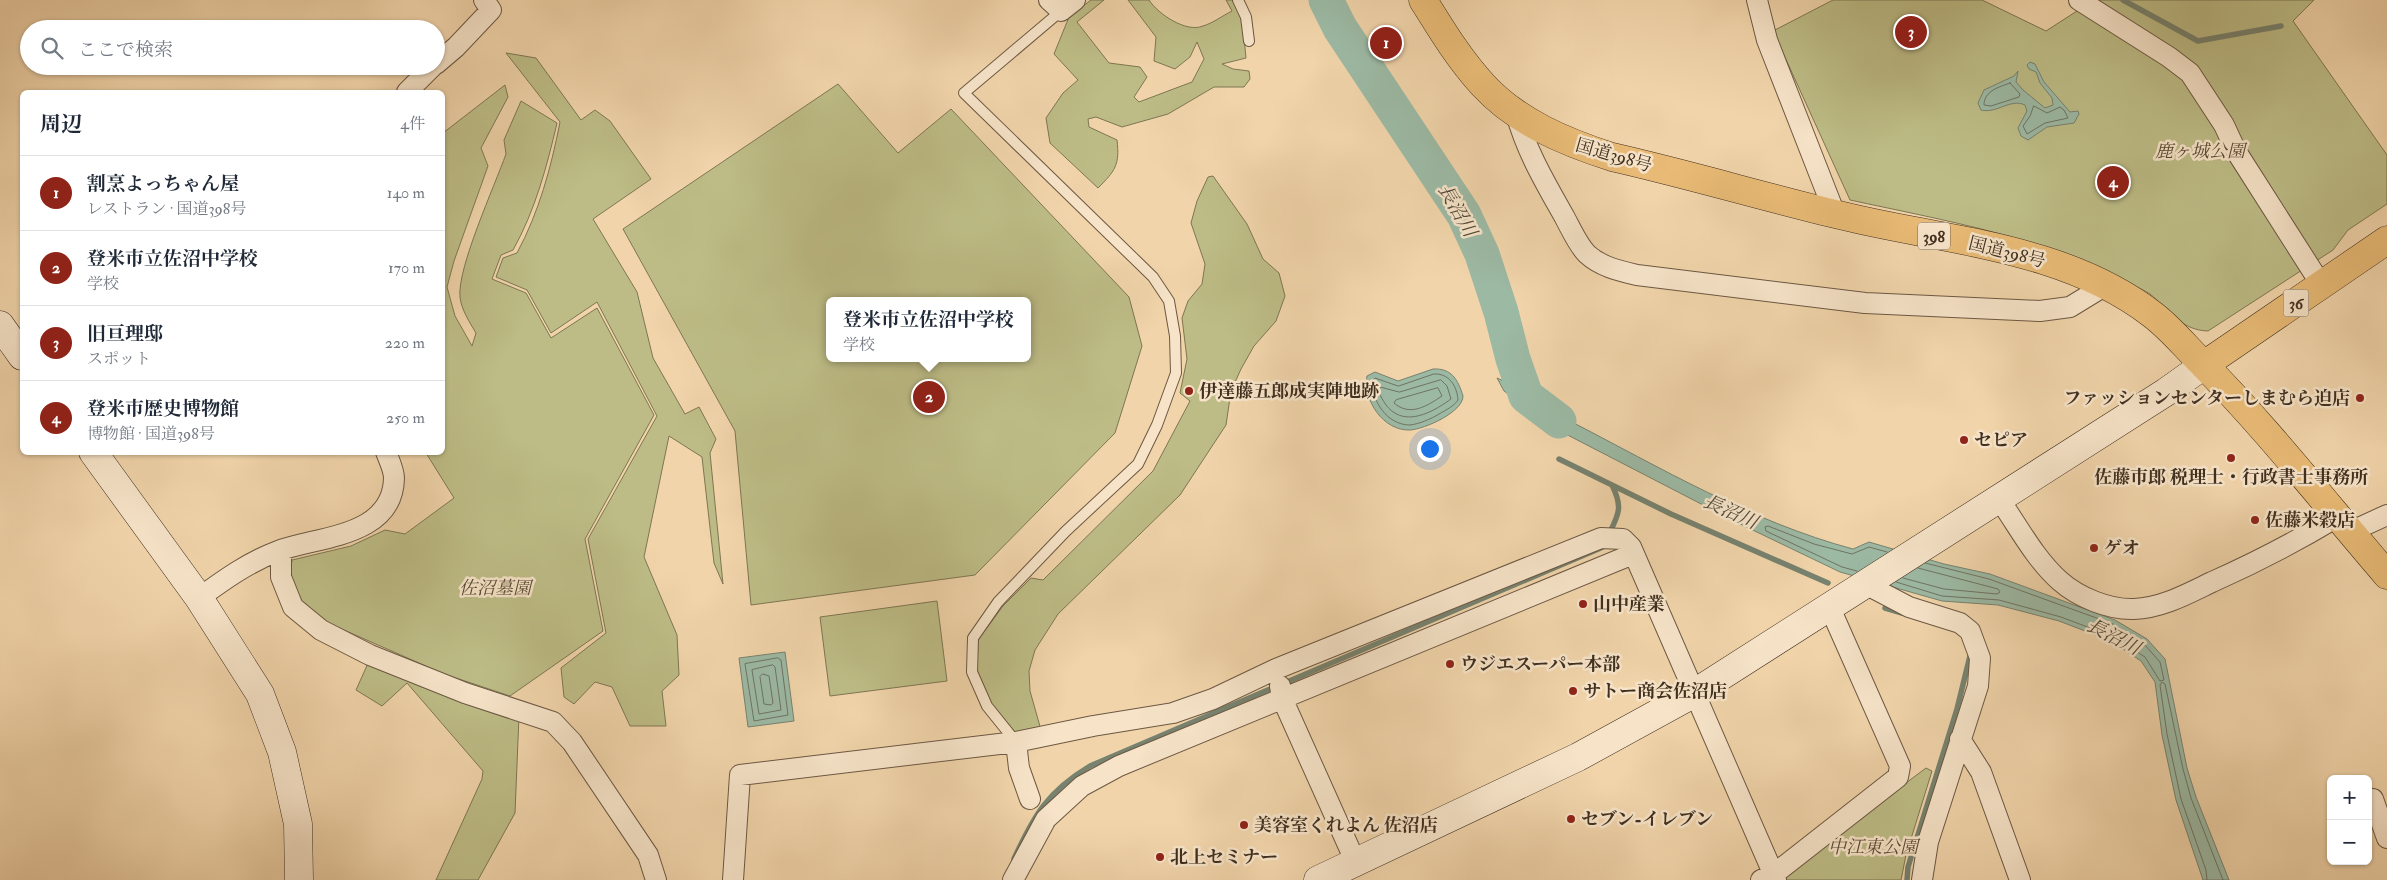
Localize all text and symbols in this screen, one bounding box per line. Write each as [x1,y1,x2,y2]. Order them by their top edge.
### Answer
pin: 3 [1895,13,1927,51]
search box [20,20,445,75]
pin: 1 [1370,24,1402,62]
icon: search [38,34,66,62]
text: ここで検索 [78,38,173,62]
text: 周辺 [40,111,82,138]
text: 4件 [400,114,425,134]
street label: 国道398号 [1573,134,1655,177]
park label: 鹿ヶ城公園 [2155,140,2248,163]
pin: 4 [2097,163,2129,201]
text: 割烹よっちゃん屋 [87,172,239,196]
water label: 長沼川 [1432,180,1483,243]
text: 1 [53,183,59,203]
text: 140 m [387,183,425,203]
text: レストラン · 国道398号 [87,199,246,219]
road number: 398 [1918,222,1950,250]
street label: 国道398号 [1966,232,2048,273]
text: 登米市立佐沼中学校 [87,247,258,271]
text: 2 [52,258,60,278]
text: 170 m [388,258,425,278]
text: 学校 [87,274,119,294]
road number: 36 [2284,290,2308,316]
popup [826,297,1031,362]
text: 登米市立佐沼中学校 [843,308,1014,332]
text: 旧亘理邸 [87,322,163,346]
text: 3 [53,333,59,353]
text: 220 m [385,333,425,353]
text: 学校 [843,335,875,355]
text: スポット [87,349,151,369]
pin: 2 [913,378,945,416]
place label: 伊達藤五郎成実陣地跡 [1199,380,1379,403]
marker: 伊達藤五郎成実陣地跡 [1183,385,1195,397]
place label: ファッションセンターしまむら迫店 [2063,387,2350,410]
marker: ファッションセンターしまむら迫店 [2354,392,2366,404]
text: 登米市歴史博物館 [87,397,239,421]
text: 4 [52,408,60,428]
text: 250 m [386,408,425,428]
text: 博物館 · 国道398号 [87,424,215,444]
place label: セピア [1974,429,2028,452]
marker: セピア [1958,434,1970,446]
your location [1417,436,1443,462]
marker: 佐藤市郎 税理士・行政書士事務所 [2225,452,2237,464]
place label: 佐藤市郎 税理士・行政書士事務所 [2094,466,2368,489]
water label: 長沼川 [1700,489,1763,535]
place label: 佐藤米穀店 [2265,509,2355,532]
marker: 佐藤米穀店 [2249,514,2261,526]
place label: ゲオ [2104,537,2140,560]
marker: ゲオ [2088,542,2100,554]
park label: 佐沼墓園 [459,577,534,600]
place label: 山中産業 [1593,593,1665,616]
marker: 山中産業 [1577,598,1589,610]
water label: 長沼川 [2083,613,2146,661]
place label: ウジエスーパー本部 [1460,653,1620,676]
marker: ウジエスーパー本部 [1444,658,1456,670]
place label: サトー商会佐沼店 [1583,680,1727,703]
marker: サトー商会佐沼店 [1567,685,1579,697]
map controls [2327,775,2372,865]
button: + [2327,775,2372,820]
place label: セブン-イレブン [1581,808,1713,831]
marker: セブン-イレブン [1565,813,1577,825]
place label: 美容室くれよん 佐沼店 [1254,814,1438,837]
marker: 美容室くれよん 佐沼店 [1238,819,1250,831]
button: − [2327,820,2372,865]
park label: 中江東公園 [1828,836,1921,859]
place label: 北上セミナー [1170,846,1278,869]
marker: 北上セミナー [1154,851,1166,863]

